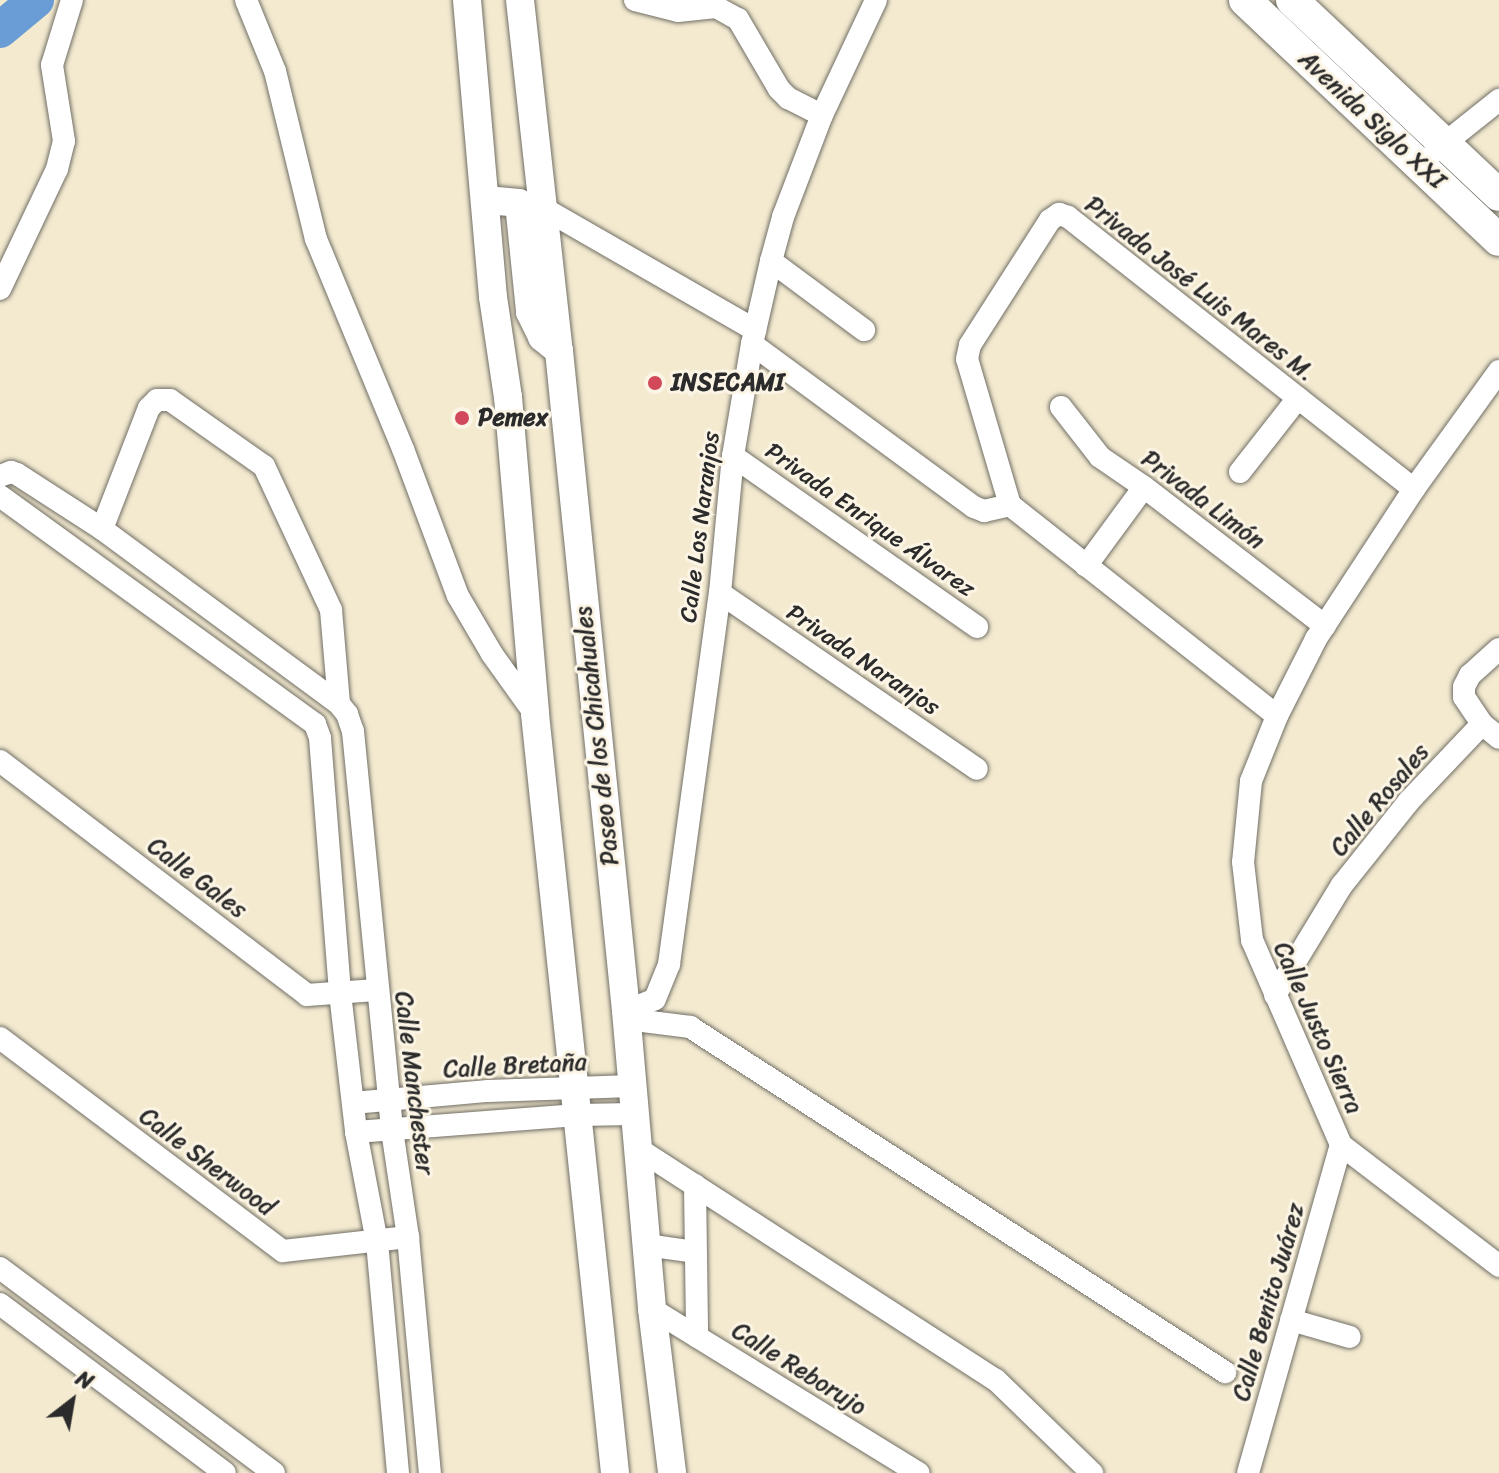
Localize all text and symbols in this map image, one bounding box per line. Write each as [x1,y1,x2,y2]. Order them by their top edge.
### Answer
street label: Avenida Siglo XXI [1293,45,1451,195]
street label: Privada José Luis Mares M. [1079,190,1321,388]
place label: INSECAMI [671,369,785,397]
marker: INSECAMI [646,374,664,392]
place label: Pemex [478,404,548,432]
marker: Pemex [453,409,471,427]
street label: Calle Los Naranjos [674,429,726,625]
street label: Privada Enrique Álvarez [760,437,980,603]
street label: Privada Limón [1136,444,1270,556]
street label: Privada Naranjos [781,598,945,722]
street label: Paseo de los Chicahuales [569,604,625,868]
street label: Calle Rosales [1325,738,1435,862]
street label: Calle Gales [142,831,252,925]
street label: Calle Justo Sierra [1266,936,1370,1120]
street label: Calle Manchester [389,990,439,1176]
street label: Calle Bretaña [442,1048,588,1084]
street label: Calle Sherwood [133,1102,281,1222]
street label: Calle Benito Juárez [1227,1200,1311,1404]
street label: Calle Reborujo [726,1316,872,1422]
text: N [68,1359,101,1401]
north arrow [32,1361,112,1441]

